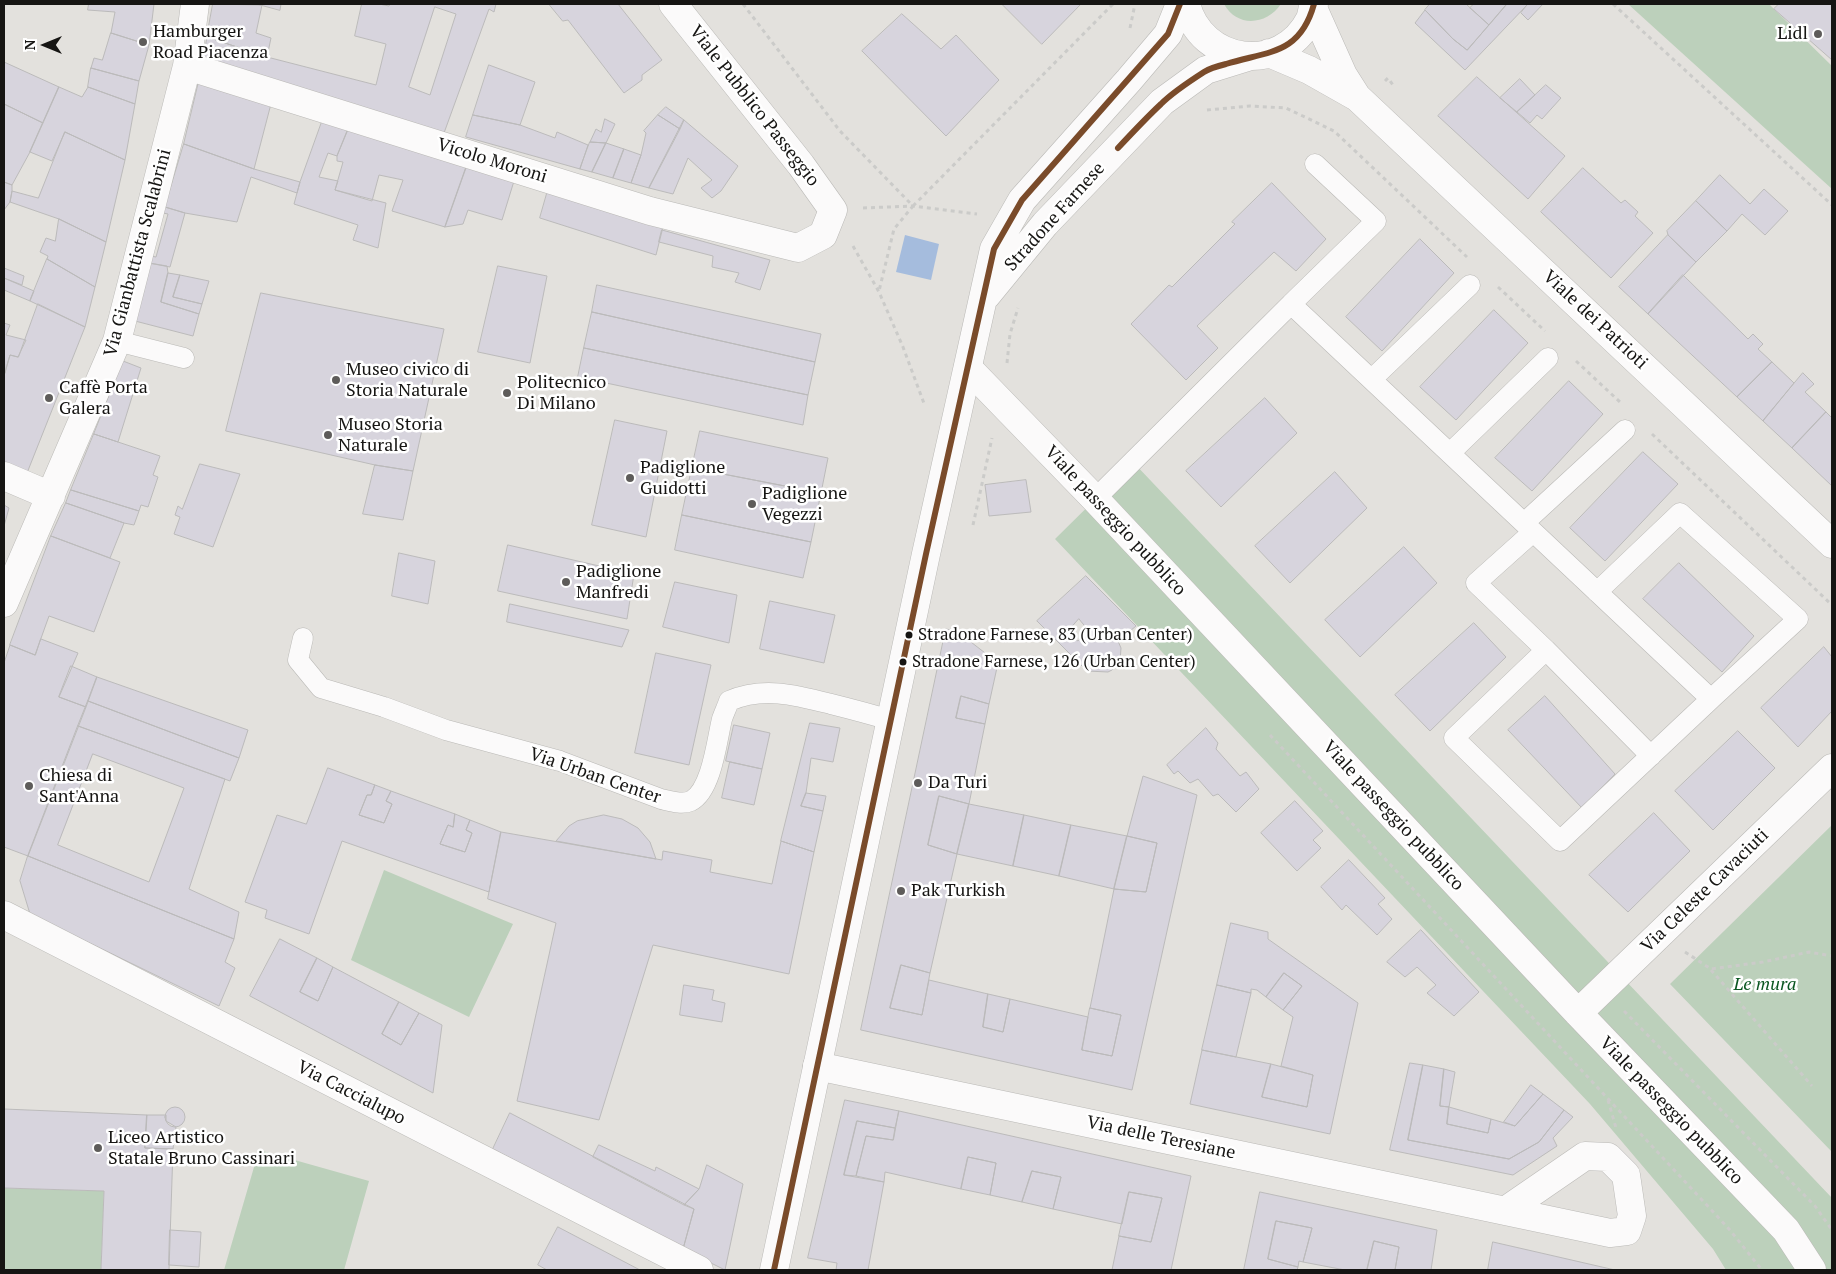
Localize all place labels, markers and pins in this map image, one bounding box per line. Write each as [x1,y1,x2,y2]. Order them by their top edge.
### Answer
place label: Hamburger Road Piacenza [153,21,268,64]
place label: Lidl [1777,23,1808,45]
marker: Lidl [1812,28,1824,40]
marker: Hamburger Road Piacenza [137,36,149,48]
place label: Museo civico di Storia Naturale [346,359,469,402]
place label: Politecnico Di Milano [517,372,606,414]
marker: Museo civico di Storia Naturale [330,374,342,386]
place label: Caffè Porta Galera [59,377,148,419]
marker: Politecnico Di Milano [501,387,513,399]
marker: Caffè Porta Galera [43,392,55,404]
place label: Museo Storia Naturale [338,414,443,456]
marker: Museo Storia Naturale [322,429,334,441]
place label: Padiglione Guidotti [640,457,725,499]
marker: Padiglione Guidotti [624,472,636,484]
place label: Padiglione Vegezzi [762,483,847,526]
marker: Padiglione Vegezzi [746,498,758,510]
place label: Padiglione Manfredi [576,561,661,604]
marker: Padiglione Manfredi [560,576,572,588]
place label: Stradone Farnese, 83 (Urban Center) [918,625,1193,645]
marker: Stradone Farnese, 83 (Urban Center) [904,630,914,640]
place label: Stradone Farnese, 126 (Urban Center) [912,652,1196,672]
marker: Stradone Farnese, 126 (Urban Center) [898,657,908,667]
place label: Chiesa di Sant'Anna [39,765,119,808]
place label: Da Turi [928,772,987,794]
marker: Da Turi [912,777,924,789]
marker: Chiesa di Sant'Anna [23,780,35,792]
place label: Pak Turkish [911,880,1005,902]
marker: Pak Turkish [895,885,907,897]
place label: Liceo Artistico Statale Bruno Cassinari [108,1127,295,1170]
marker: Liceo Artistico Statale Bruno Cassinari [92,1142,104,1154]

